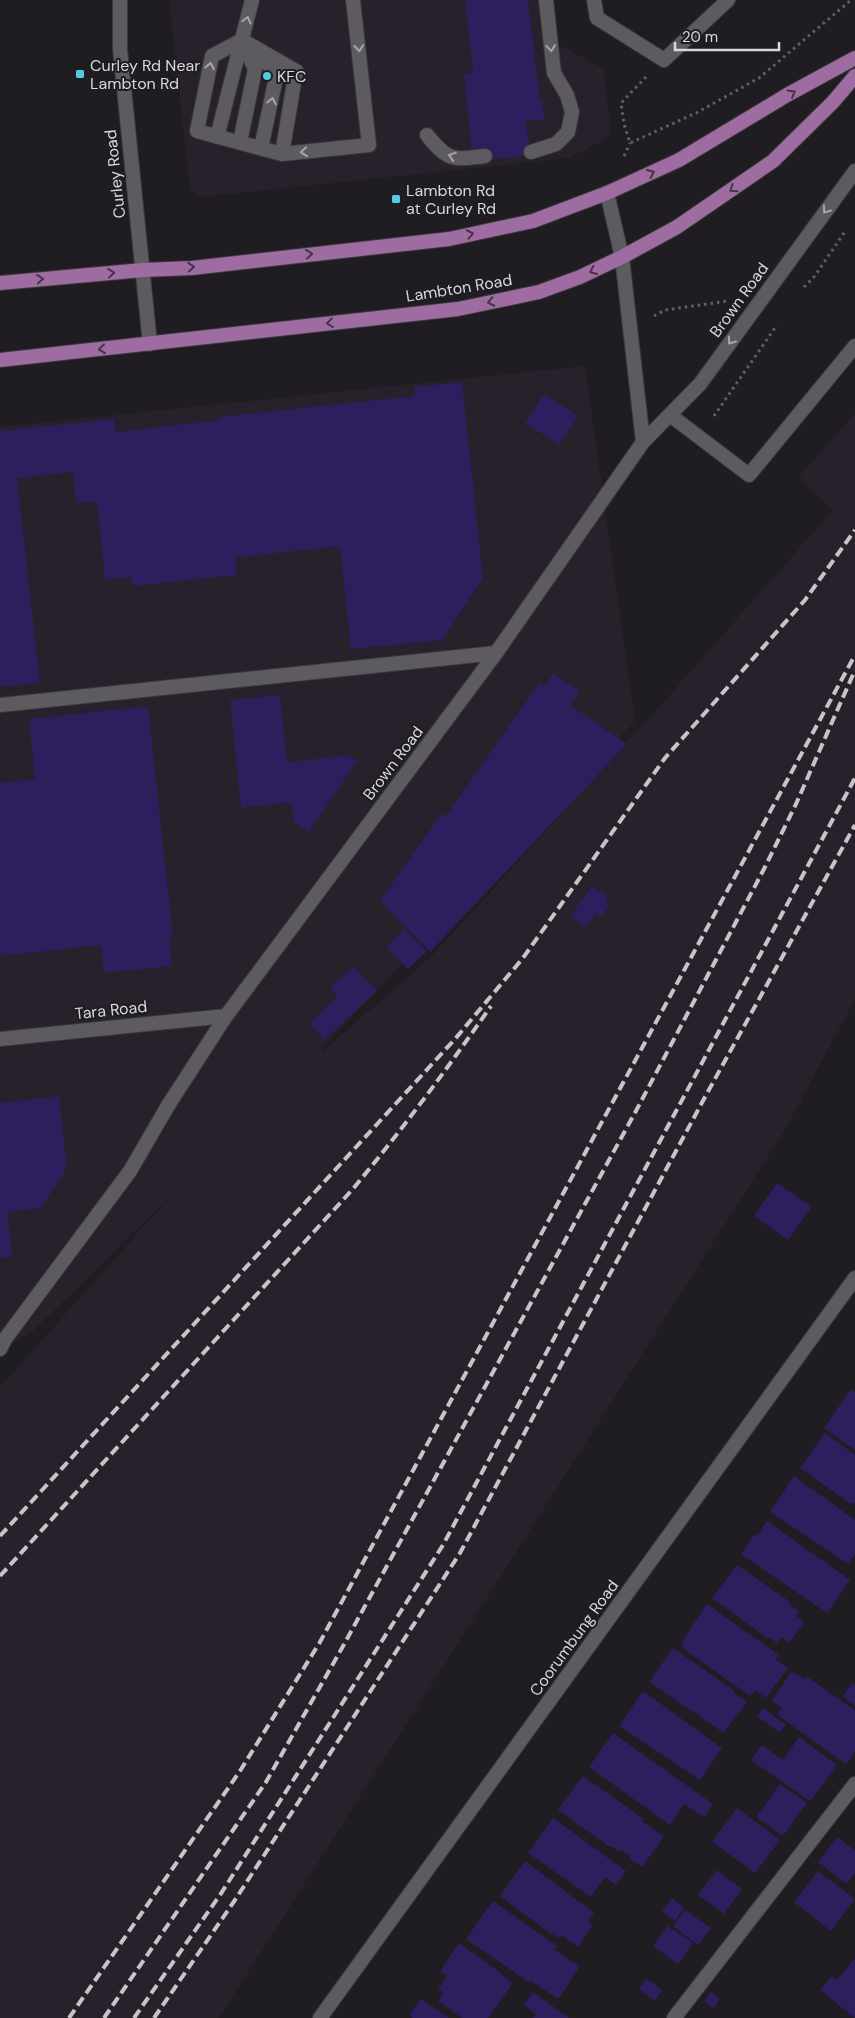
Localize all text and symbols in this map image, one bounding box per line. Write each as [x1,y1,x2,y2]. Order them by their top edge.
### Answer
one-way arrow [241,16,252,24]
scale bar [675,20,779,52]
text: 20 m [682,27,718,47]
one-way arrow [353,45,364,53]
one-way arrow [545,45,556,53]
place label: Curley Rd Near Lambton Rd [90,55,200,94]
one-way arrow [204,62,215,71]
place label: KFC [277,66,306,87]
marker: Curley Rd Near Lambton Rd [74,68,86,80]
marker: KFC [261,70,273,82]
one-way arrow [787,89,796,99]
one-way arrow [266,96,276,105]
street label: Curley Road [100,128,130,220]
one-way arrow [300,146,308,157]
one-way arrow [448,152,456,162]
one-way arrow [646,168,655,179]
place label: Lambton Rd at Curley Rd [406,180,496,219]
one-way arrow [729,182,738,192]
marker: Lambton Rd at Curley Rd [390,193,402,205]
one-way arrow [823,204,832,214]
one-way arrow [466,229,474,240]
one-way arrow [305,249,313,260]
street label: Brown Road [705,258,773,342]
one-way arrow [187,262,195,273]
one-way arrow [589,264,598,275]
one-way arrow [108,268,116,279]
street label: Lambton Road [404,269,514,307]
one-way arrow [36,274,44,285]
one-way arrow [487,296,496,307]
one-way arrow [326,317,334,328]
one-way arrow [728,336,737,345]
one-way arrow [98,343,106,354]
street label: Brown Road [358,722,428,804]
street label: Tara Road [74,996,148,1024]
street label: Coorumbung Road [525,1576,623,1700]

